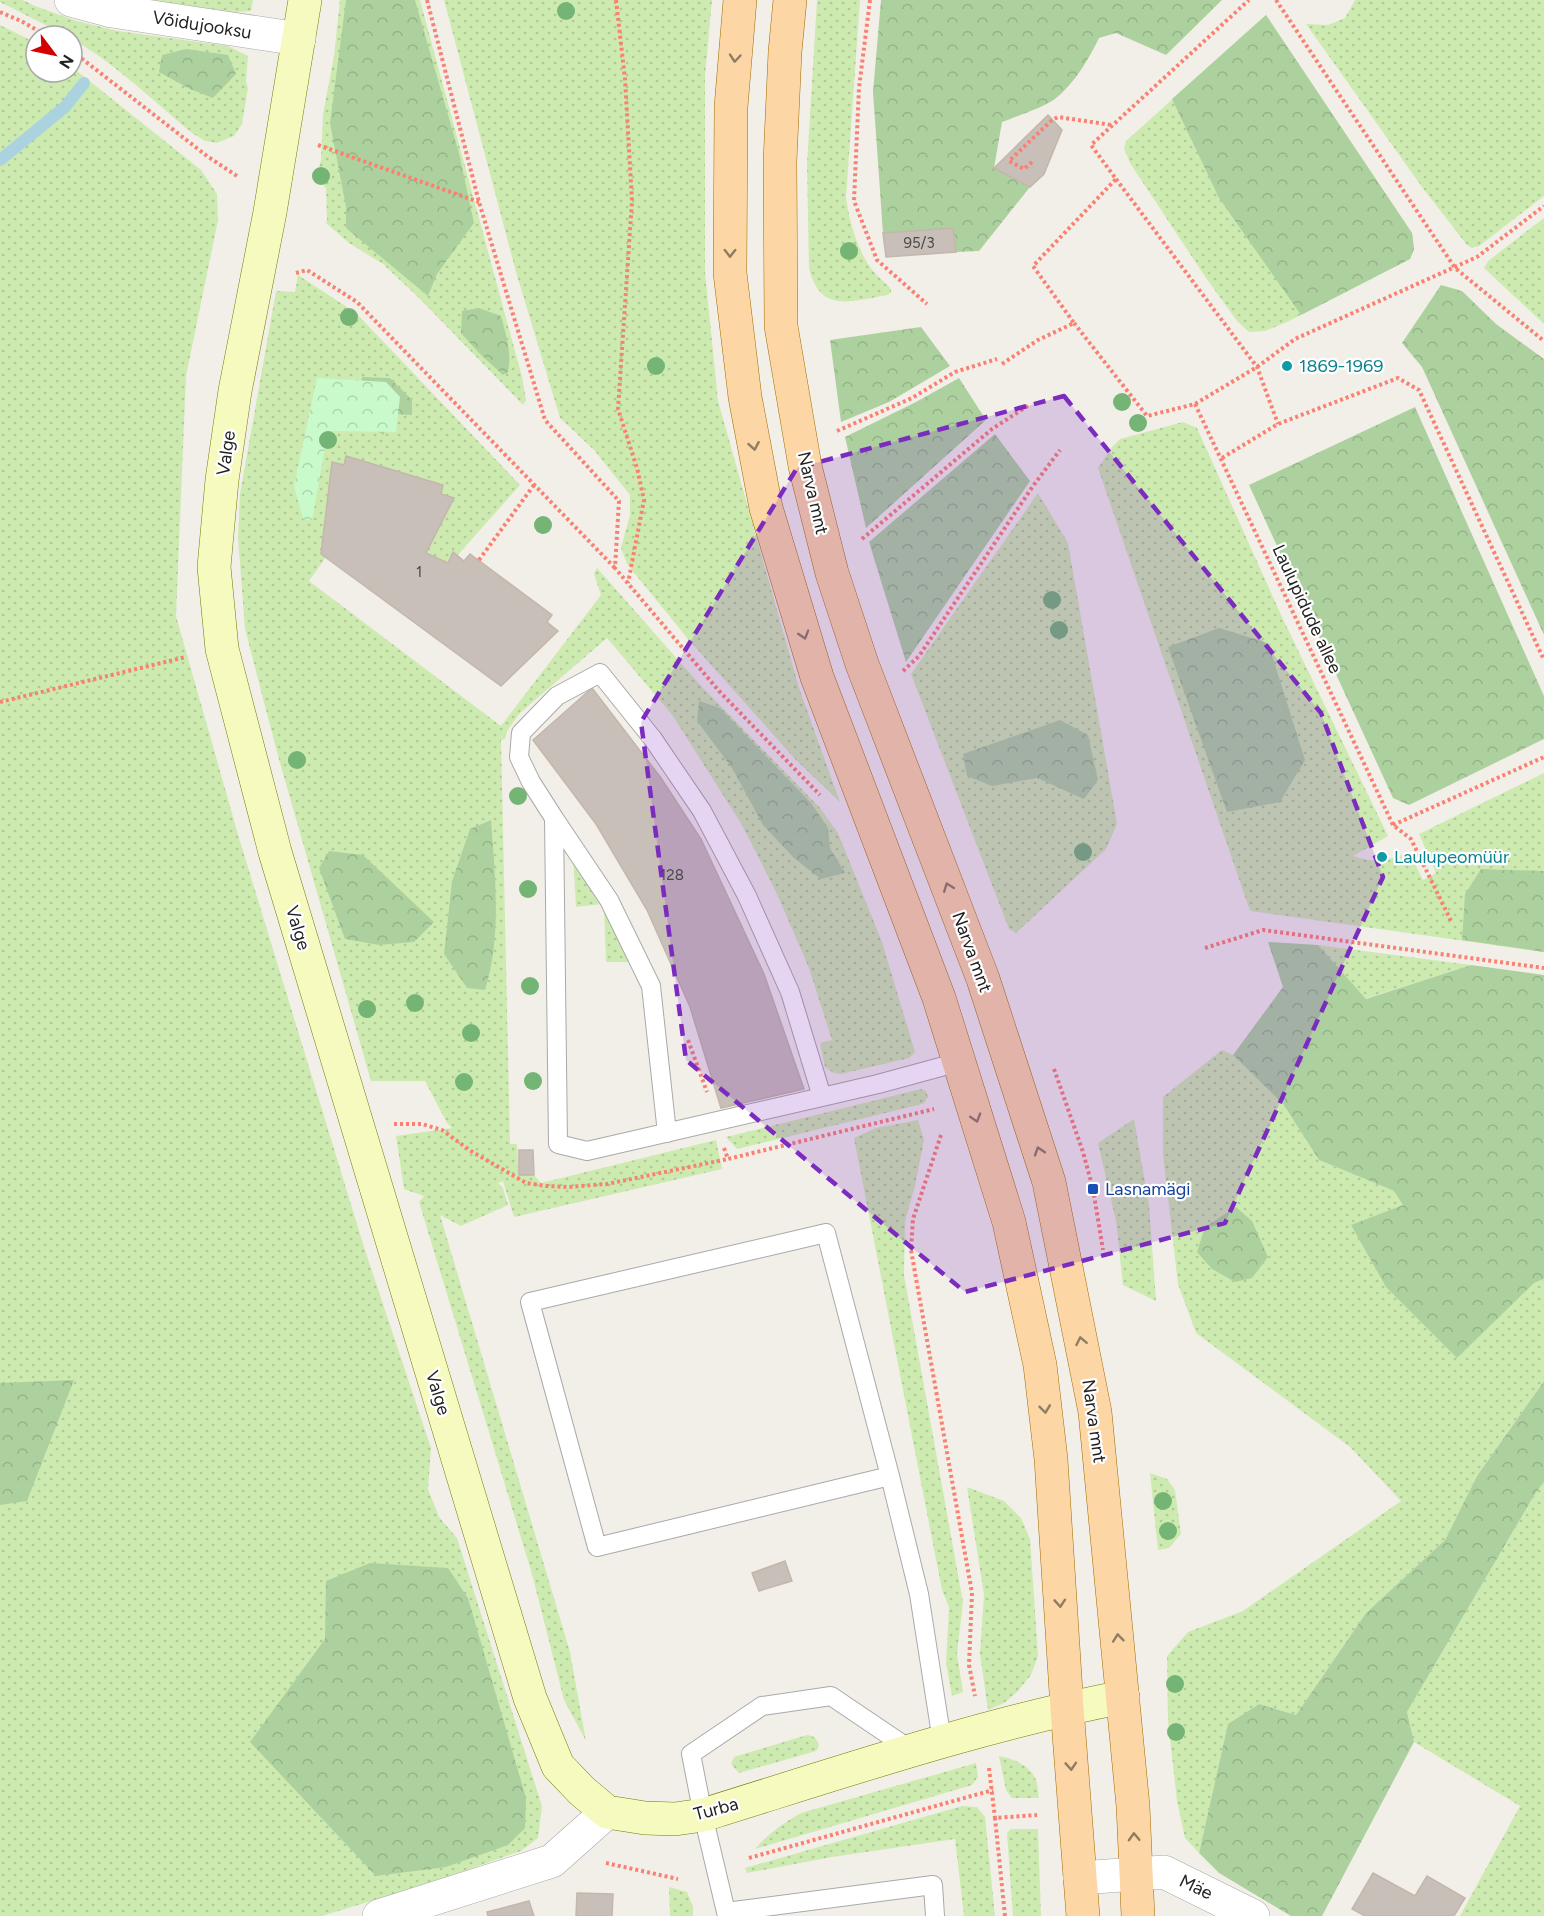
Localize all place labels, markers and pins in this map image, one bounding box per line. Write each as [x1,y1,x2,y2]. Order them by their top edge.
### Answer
place label: 1869-1969 [1299,355,1383,377]
marker: 1869-1969 [1280,359,1294,373]
place label: Laulupeomüür [1394,846,1509,868]
marker: Laulupeomüür [1375,850,1389,864]
place label: Lasnamägi [1105,1178,1190,1200]
marker: Lasnamägi [1086,1182,1100,1196]

